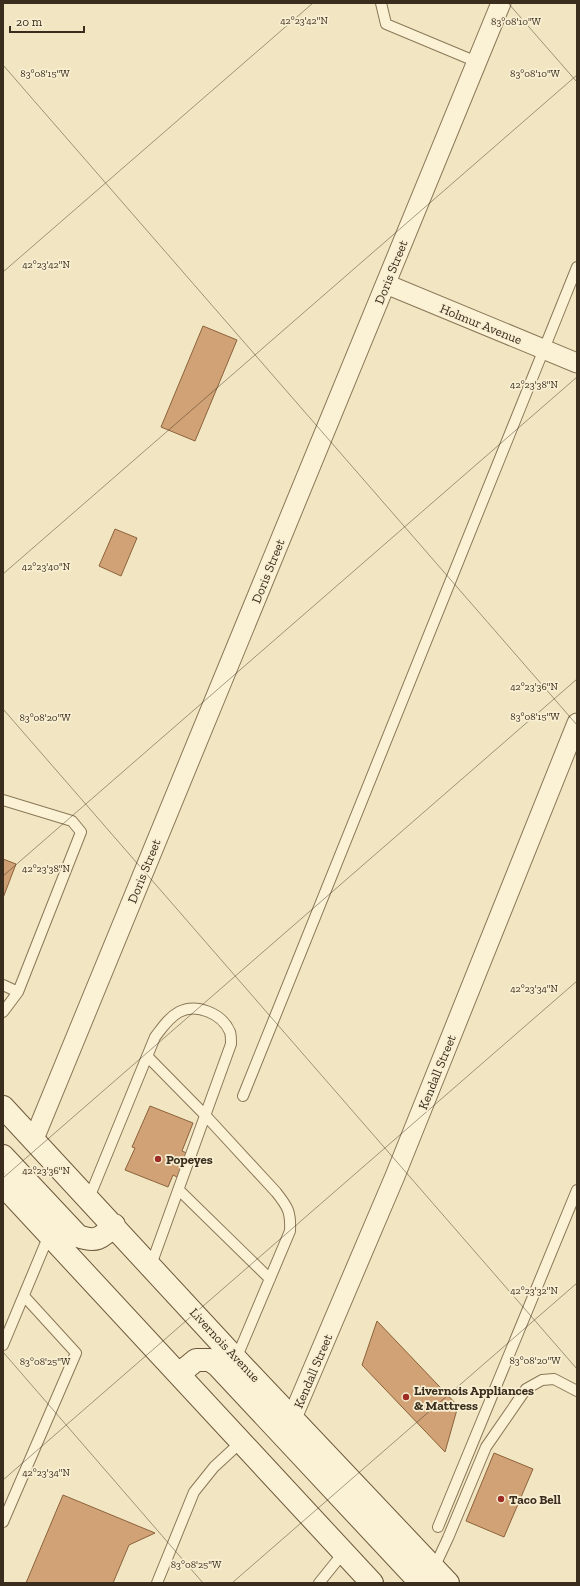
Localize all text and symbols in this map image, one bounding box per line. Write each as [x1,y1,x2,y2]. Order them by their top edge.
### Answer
scale bar [10,8,84,34]
text: 20 m [16,15,43,29]
text: 42°23'42"N [280,15,328,27]
text: 83°08'10"W [491,16,542,28]
text: 83°08'15"W [20,68,70,80]
text: 83°08'10"W [510,68,561,80]
street label: Doris Street [371,238,411,306]
text: 42°23'42"N [22,259,70,271]
street label: Holmur Avenue [438,301,524,347]
text: 42°23'38"N [510,379,559,391]
street label: Doris Street [248,537,288,605]
text: 42°23'40"N [22,561,71,573]
text: 42°23'36"N [510,681,558,693]
text: 83°08'15"W [510,711,560,723]
text: 83°08'20"W [19,712,71,724]
street label: Doris Street [124,837,164,905]
text: 42°23'38"N [22,863,71,875]
text: 42°23'34"N [510,983,558,995]
street label: Kendall Street [415,1032,459,1112]
place label: Popeyes [166,1152,213,1167]
marker: Popeyes [153,1154,163,1164]
text: 42°23'36"N [22,1165,70,1177]
text: 42°23'32"N [510,1285,558,1297]
street label: Livernois Avenue [187,1305,263,1385]
street label: Kendall Street [291,1331,335,1410]
text: 83°08'20"W [509,1355,561,1367]
text: 83°08'25"W [20,1356,71,1368]
place label: Livernois Appliances & Mattress [414,1383,534,1413]
marker: Livernois Appliances & Mattress [401,1392,411,1402]
text: 42°23'34"N [22,1467,70,1479]
place label: Taco Bell [509,1492,561,1507]
marker: Taco Bell [496,1494,506,1504]
text: 83°08'25"W [171,1559,222,1571]

